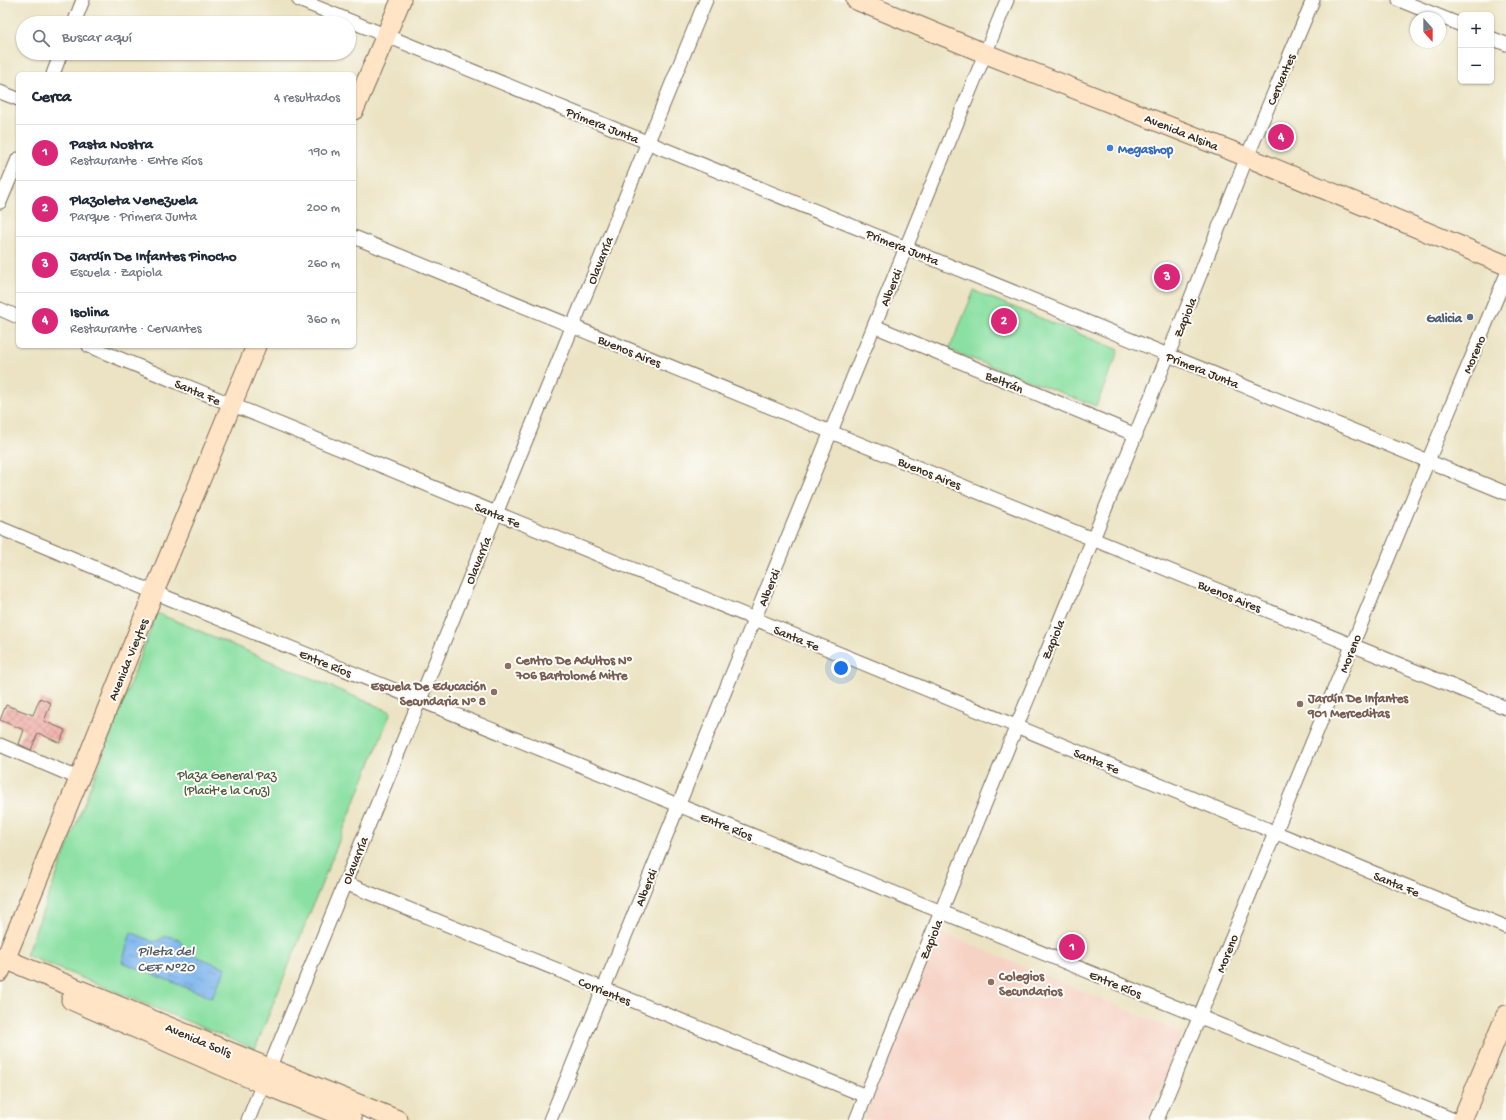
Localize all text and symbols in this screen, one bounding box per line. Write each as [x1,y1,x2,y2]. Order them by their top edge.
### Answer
north arrow [1410,12,1446,48]
map controls [1458,12,1494,84]
button: + [1458,12,1494,48]
search box [16,16,356,60]
icon: search [30,27,52,49]
text: Buscar aquí [62,29,132,47]
button: − [1458,48,1494,84]
street label: Cervantes [1265,51,1300,108]
text: Cerca [32,88,71,108]
text: 4 resultados [274,91,340,106]
street label: Primera Junta [563,105,641,148]
street label: Avenida Alsina [1142,112,1221,155]
pin: 4 [1268,122,1294,152]
text: Pasta Nostra [70,136,153,154]
marker: Megashop [1105,143,1115,153]
place label: Megashop [1118,143,1174,159]
text: 1 [42,145,48,160]
text: 190 m [309,145,340,160]
text: Restaurante · Entre Ríos [70,154,202,169]
text: Plazoleta Venezuela [70,192,197,210]
text: 2 [42,201,48,216]
text: 200 m [307,201,340,216]
text: Parque · Primera Junta [70,210,197,225]
street label: Primera Junta [863,227,941,270]
street label: Olavarría [585,234,618,287]
text: Jardín De Infantes Pinocho [70,248,236,266]
text: 3 [42,257,48,272]
text: 260 m [307,257,340,272]
pin: 3 [1154,262,1180,292]
text: Escuela · Zapiola [70,266,162,281]
street label: Alberdi [878,267,907,309]
street label: Zapiola [1172,295,1201,340]
text: Isolina [70,304,109,322]
pin: 2 [991,306,1017,336]
place label: Galicia [1426,312,1463,327]
marker: Galicia [1465,312,1475,322]
text: 4 [42,313,48,328]
text: 360 m [307,313,340,328]
text: Restaurante · Cervantes [70,322,201,337]
street label: Buenos Aires [594,332,664,372]
street label: Moreno [1461,333,1490,376]
street label: Primera Junta [1163,350,1241,393]
street label: Beltrán [982,368,1026,398]
street label: Santa Fe [172,377,222,410]
street label: Buenos Aires [894,454,964,494]
street label: Santa Fe [472,500,523,532]
street label: Olavarría [463,534,496,587]
street label: Alberdi [756,567,785,609]
street label: Buenos Aires [1194,577,1264,617]
street label: Avenida Vieytes [106,616,153,703]
street label: Zapiola [1040,617,1069,662]
street label: Santa Fe [771,623,822,655]
street label: Moreno [1337,632,1366,675]
street label: Entre Ríos [297,647,355,682]
place label: Centro De Adultos Nº 706 Bartolomé Mitre [515,654,633,684]
your location [831,658,851,678]
marker: Centro De Adultos Nº 706 Bartolomé Mitre [503,661,513,671]
place label: Escuela De Educación Secundaria Nº 8 [371,680,487,710]
marker: Escuela De Educación Secundaria Nº 8 [489,687,499,697]
place label: Jardín De Infantes 901 Merceditas [1307,691,1409,722]
marker: Jardín De Infantes 901 Merceditas [1295,699,1305,709]
street label: Santa Fe [1071,746,1122,778]
park label: Plaza General Paz (Placit'e la Cruz) [177,769,278,799]
street label: Entre Ríos [698,810,756,845]
street label: Olavarría [340,834,373,887]
street label: Alberdi [633,867,662,909]
street label: Santa Fe [1371,869,1422,901]
street label: Zapiola [918,917,947,962]
pin: 1 [1059,932,1085,962]
street label: Moreno [1214,932,1243,975]
water label: Pileta del CEF Nº20 [138,944,195,977]
street label: Entre Ríos [1087,968,1145,1003]
place label: Colegios Secundarios [998,970,1063,1000]
street label: Corrientes [576,975,634,1010]
marker: Colegios Secundarios [986,977,996,987]
street label: Avenida Solís [163,1021,234,1062]

